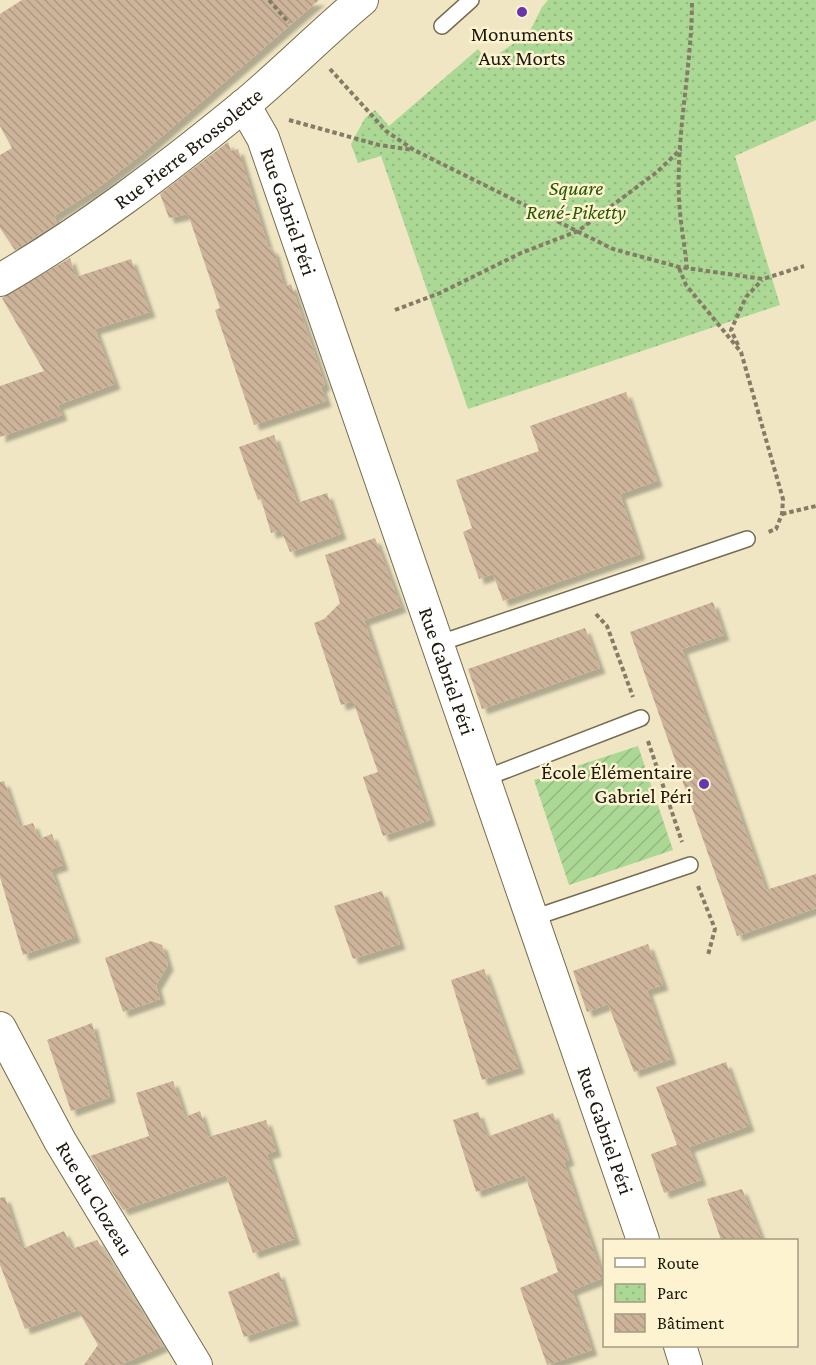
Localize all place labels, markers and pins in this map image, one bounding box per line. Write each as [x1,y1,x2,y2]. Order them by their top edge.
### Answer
marker: Monuments Aux Morts [515,5,529,19]
place label: Monuments Aux Morts [471,22,573,70]
place label: École Élémentaire Gabriel Péri [541,760,692,808]
marker: École Élémentaire Gabriel Péri [697,777,711,791]

